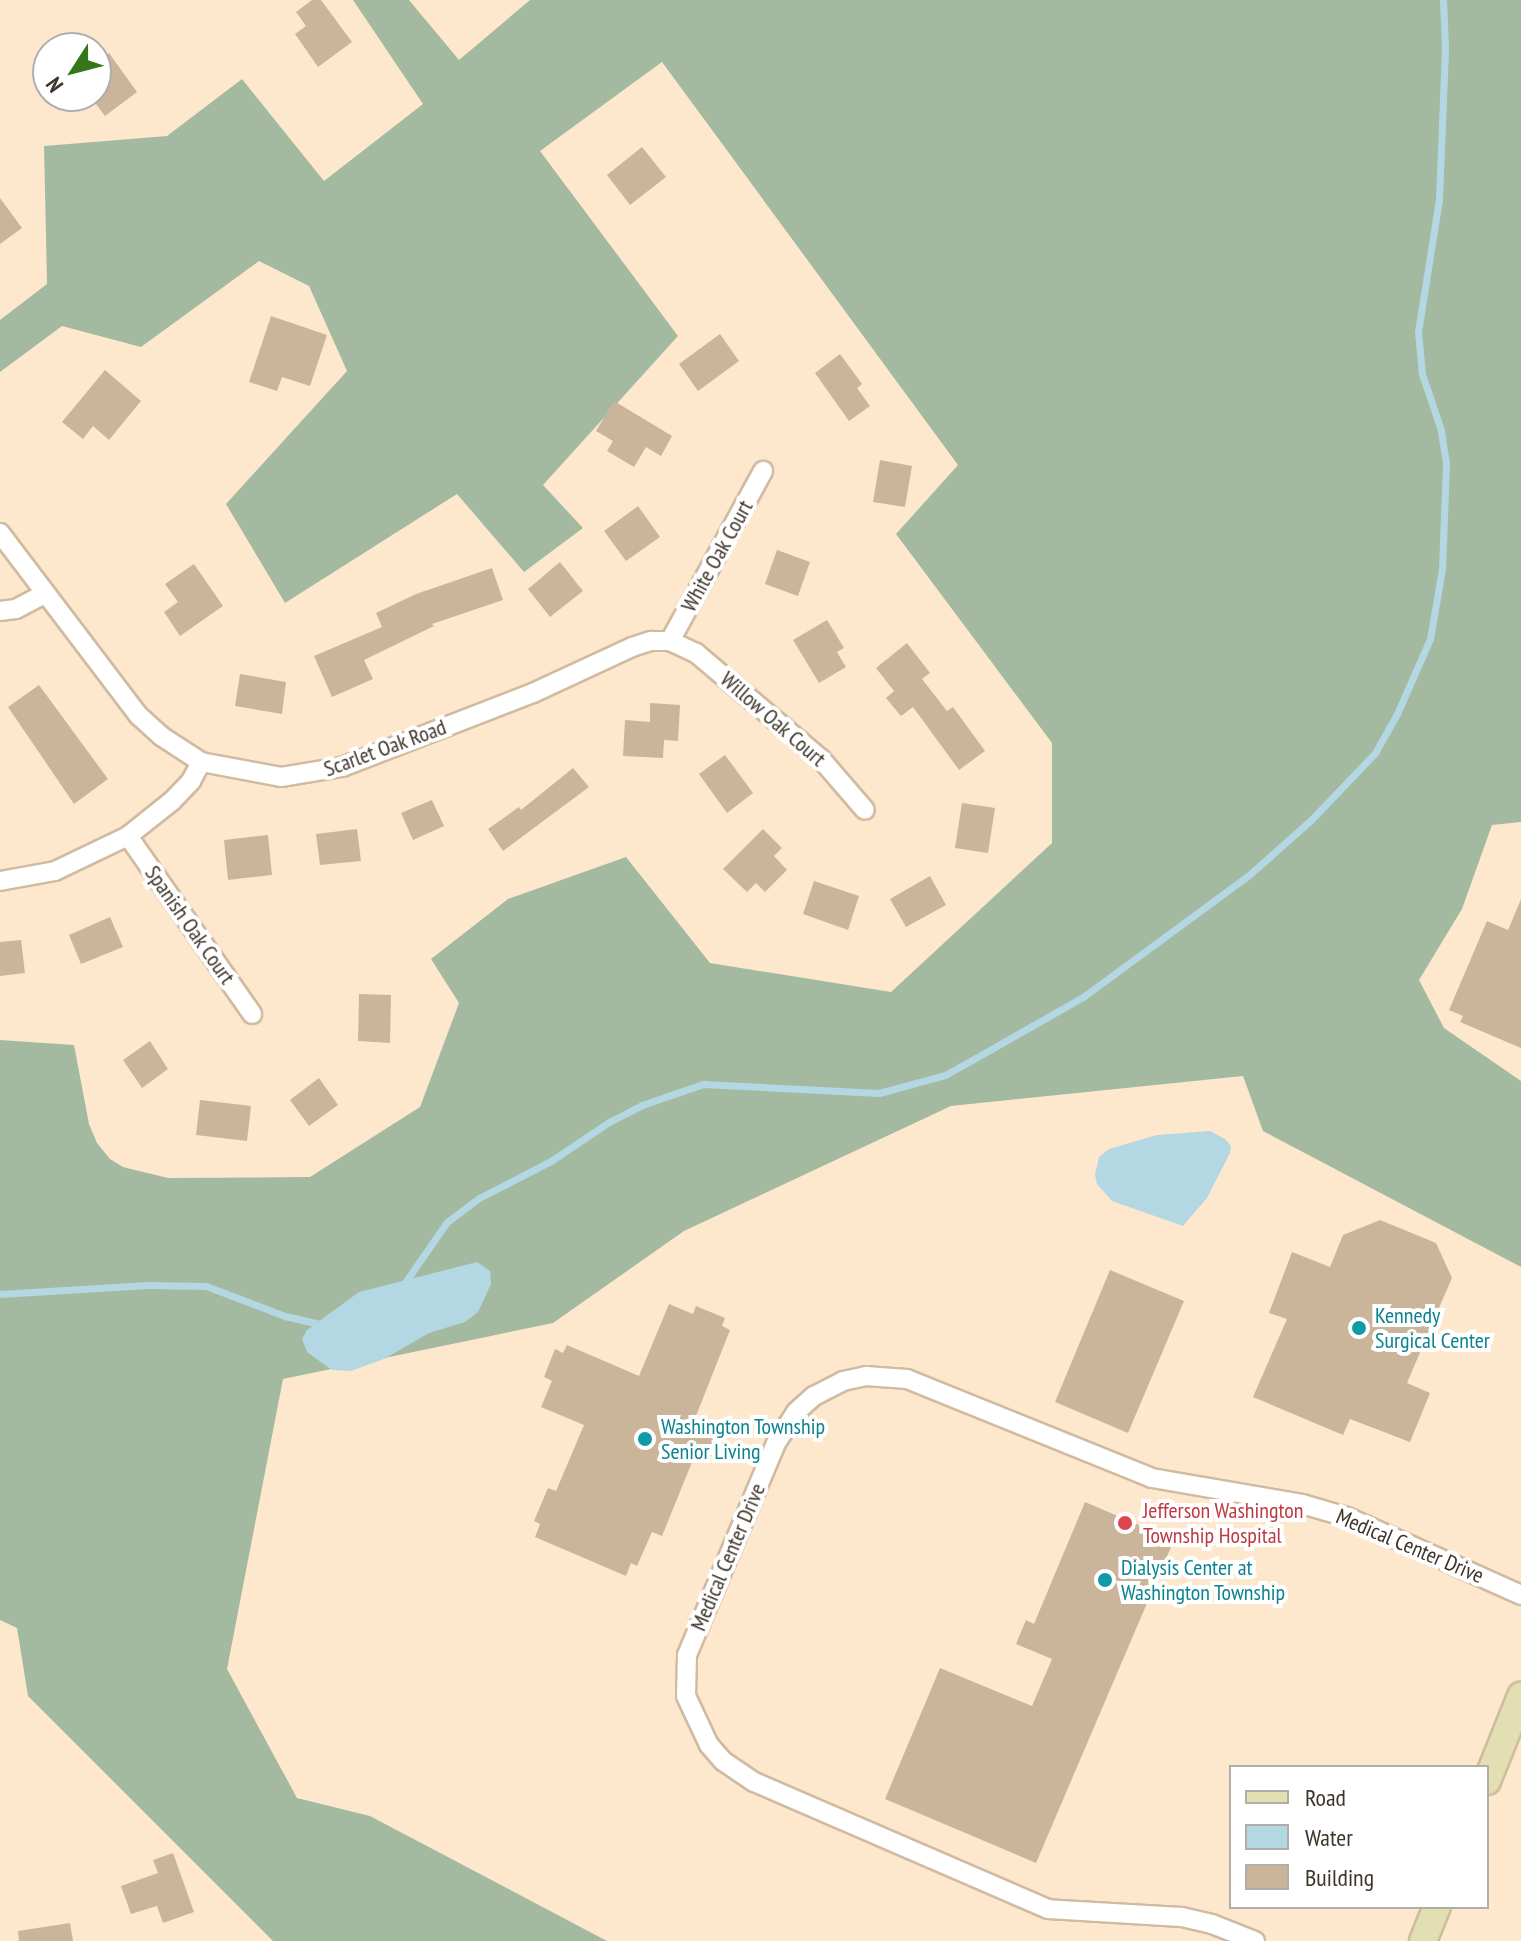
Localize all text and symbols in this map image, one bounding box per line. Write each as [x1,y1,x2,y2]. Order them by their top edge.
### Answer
north arrow [32,32,112,112]
text: N [39,72,69,98]
street label: White Oak Court [675,495,759,617]
street label: Willow Oak Court [715,666,831,772]
street label: Scarlet Oak Road [320,714,450,782]
street label: Spanish Oak Court [139,860,241,990]
place label: Kennedy Surgical Center [1375,1302,1490,1354]
marker: Kennedy Surgical Center [1350,1319,1368,1337]
place label: Washington Township Senior Living [661,1413,826,1464]
marker: Washington Township Senior Living [636,1430,654,1448]
street label: Medical Center Drive [685,1479,771,1635]
place label: Jefferson Washington Township Hospital [1143,1497,1304,1548]
street label: Medical Center Drive [1332,1503,1488,1589]
marker: Jefferson Washington Township Hospital [1114,1512,1136,1534]
place label: Dialysis Center at Washington Township [1121,1554,1286,1606]
marker: Dialysis Center at Washington Township [1096,1571,1114,1589]
legend [1229,1765,1489,1909]
text: Road [1305,1782,1346,1813]
text: Water [1305,1822,1353,1853]
text: Building [1305,1862,1374,1893]

